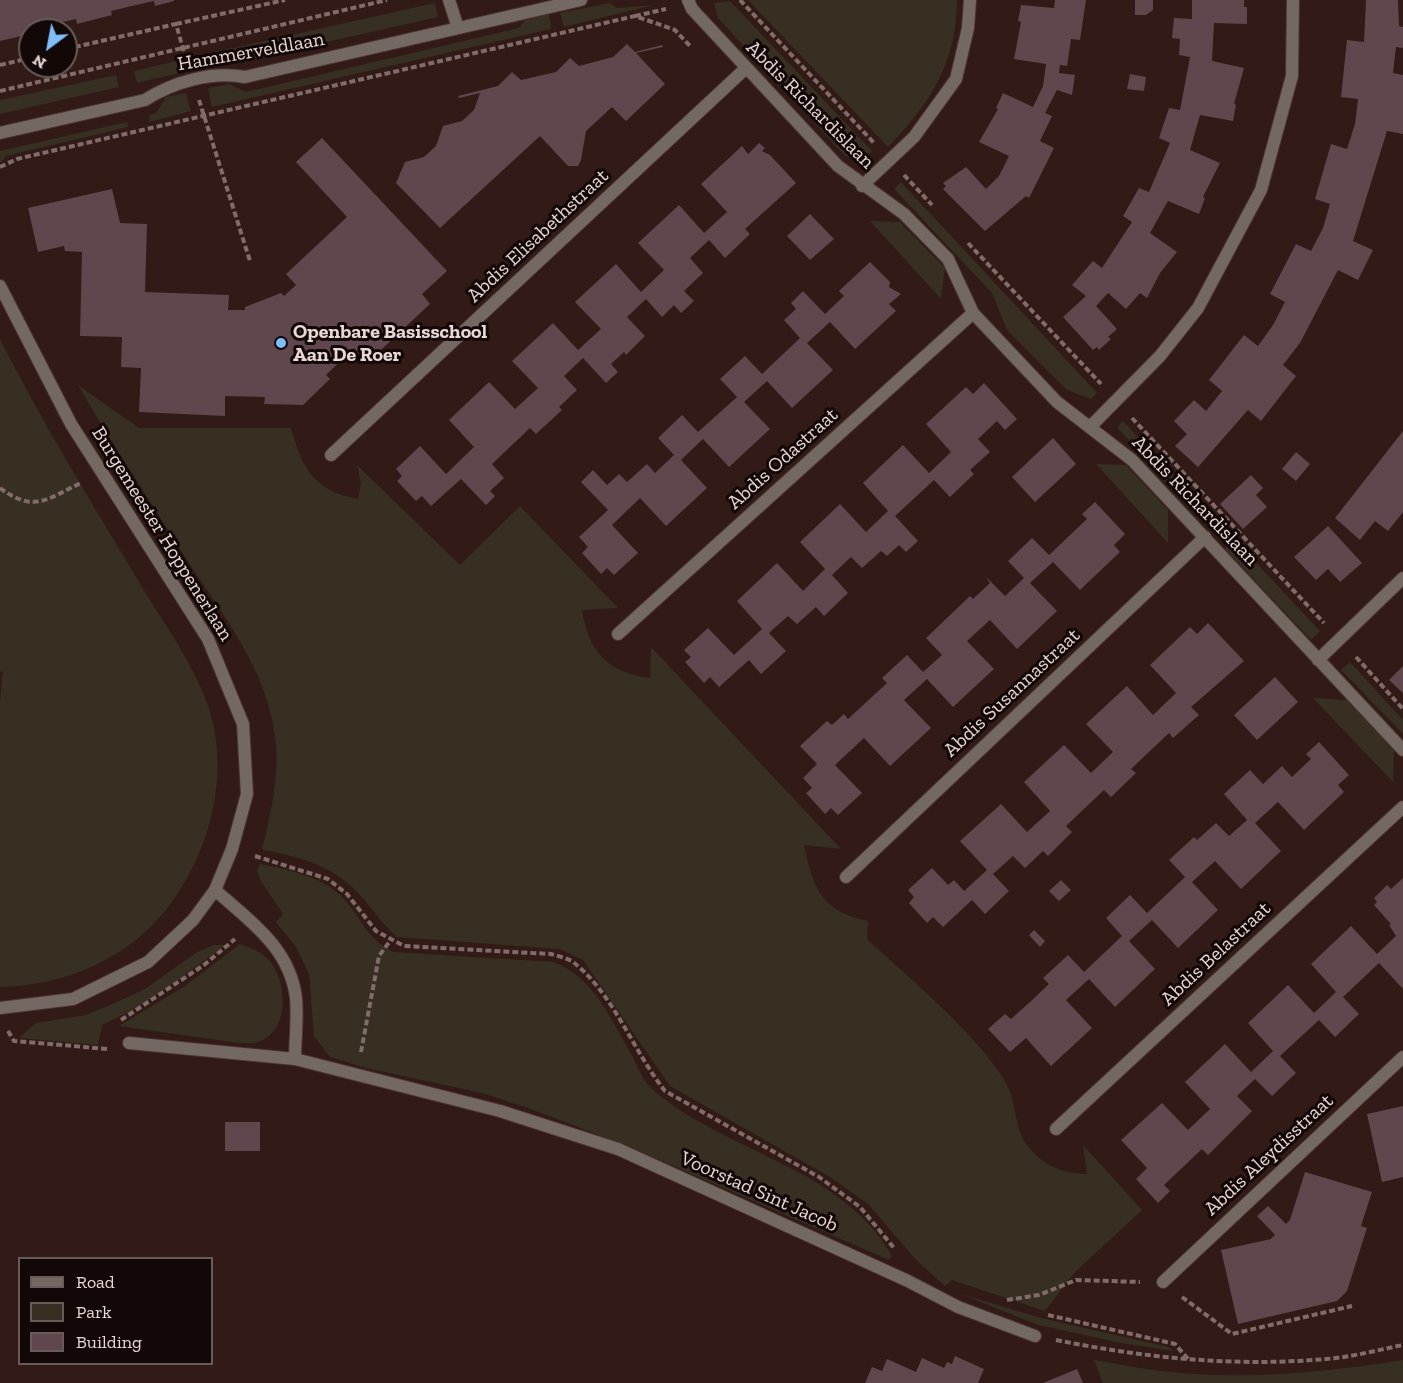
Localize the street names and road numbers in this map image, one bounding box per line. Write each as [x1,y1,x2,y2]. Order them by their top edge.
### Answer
street label: Hammerveldlaan [176,27,326,77]
street label: Abdis Richardislaan [741,36,879,174]
street label: Abdis Elisabethstraat [462,164,614,308]
street label: Abdis Odastraat [723,403,843,515]
street label: Burgemeester Hoppenerlaan [86,422,238,646]
street label: Abdis Richardislaan [1127,431,1263,571]
street label: Abdis Susannastraat [939,624,1085,762]
street label: Abdis Belastraat [1156,897,1276,1011]
street label: Abdis Aleydisstraat [1200,1089,1338,1221]
street label: Voorstad Sint Jacob [676,1146,842,1238]

